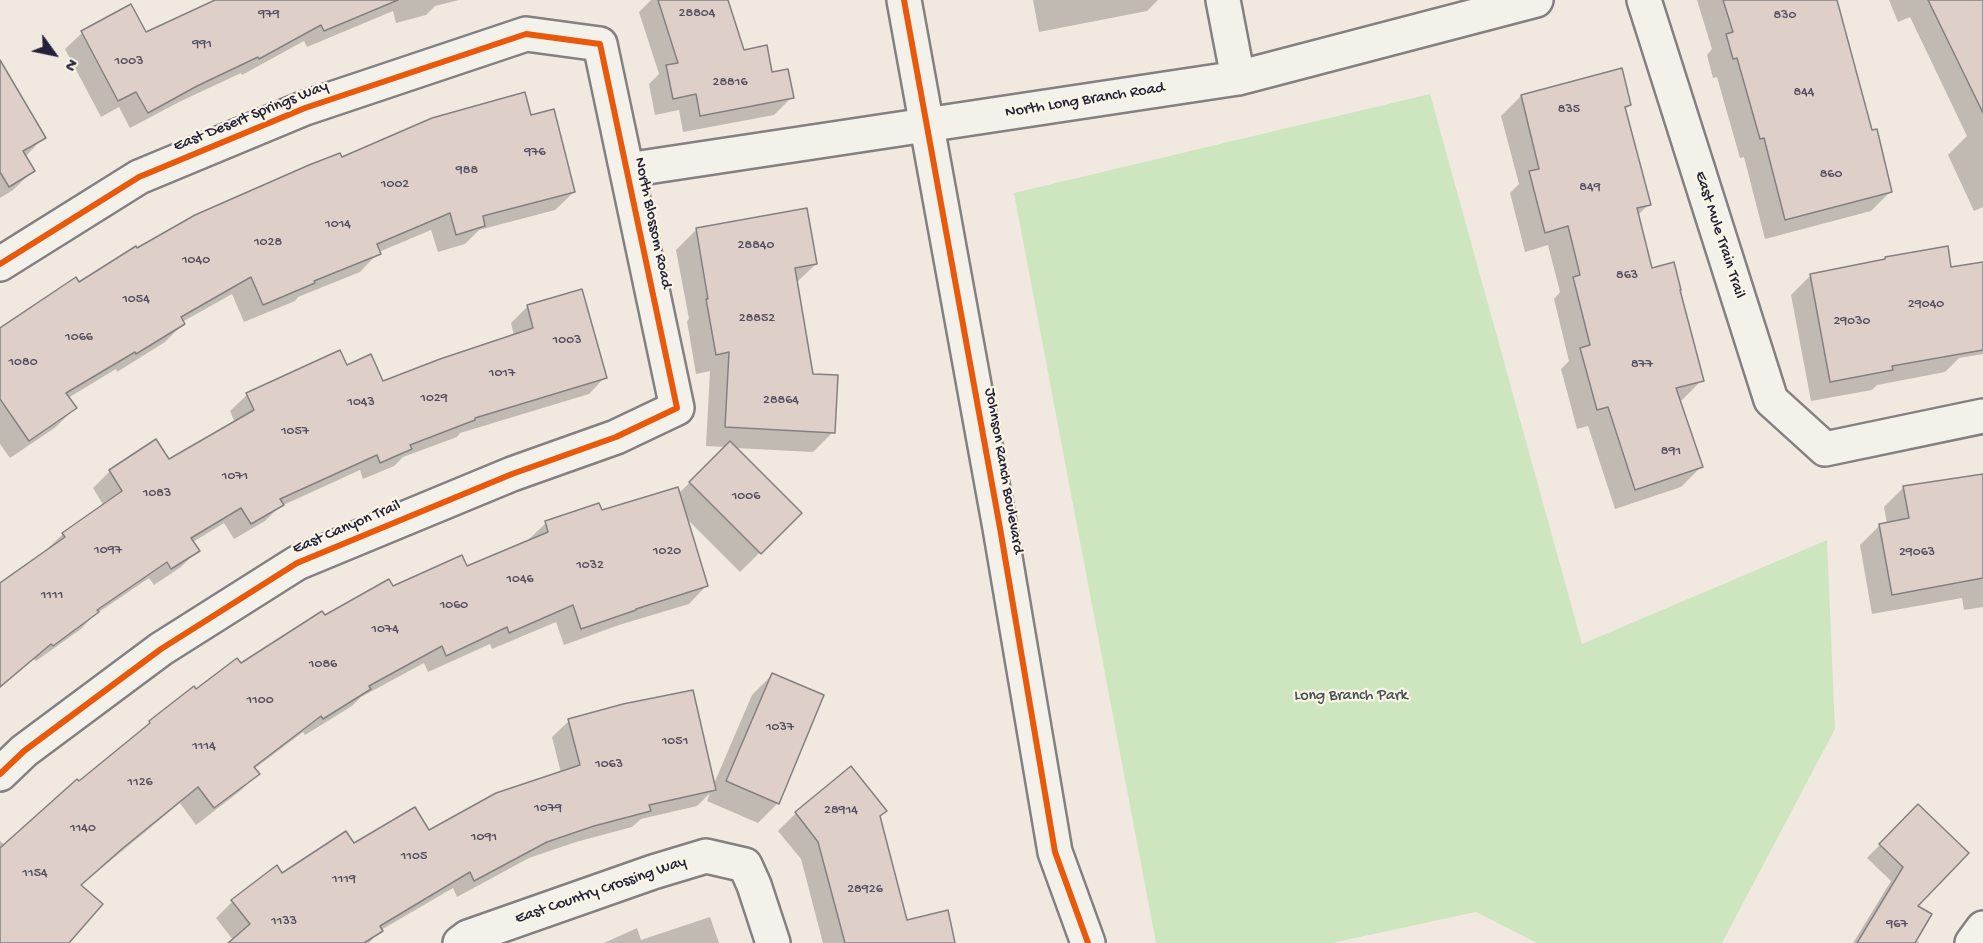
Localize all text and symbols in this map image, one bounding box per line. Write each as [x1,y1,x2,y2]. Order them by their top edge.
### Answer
house number: 28804 [679,6,715,22]
house number: 979 [258,7,280,23]
house number: 830 [1774,8,1796,24]
north arrow [24,24,84,84]
house number: 991 [192,37,212,53]
house number: 1003 [115,54,143,70]
text: N [59,55,80,74]
house number: 28816 [713,75,747,91]
street label: East Desert Springs Way [171,77,331,157]
street label: North Long Branch Road [1004,79,1166,123]
house number: 844 [1794,85,1814,101]
house number: 835 [1558,102,1580,118]
house number: 976 [524,145,546,161]
street label: North Blossom Road [629,156,675,290]
house number: 988 [456,163,478,179]
house number: 860 [1820,167,1842,183]
street label: East Mule Train Trail [1689,169,1749,301]
house number: 1002 [381,177,409,193]
house number: 849 [1579,180,1601,196]
house number: 1014 [325,217,351,233]
house number: 1028 [254,235,282,251]
house number: 28840 [738,238,774,254]
house number: 1040 [182,253,210,269]
house number: 863 [1616,268,1638,284]
house number: 1054 [122,292,150,308]
house number: 29040 [1908,297,1944,313]
house number: 28852 [739,311,775,327]
house number: 29030 [1833,314,1871,330]
house number: 1066 [65,330,93,346]
house number: 1003 [553,333,581,349]
house number: 1080 [8,355,38,371]
house number: 877 [1631,357,1653,373]
house number: 1017 [489,366,515,382]
street label: Johnson Ranch Boulevard [979,387,1027,555]
house number: 1029 [420,391,448,407]
house number: 28864 [763,393,799,409]
house number: 1043 [347,395,375,411]
house number: 1057 [281,424,309,440]
house number: 891 [1661,444,1681,460]
house number: 1071 [222,469,248,485]
house number: 1083 [143,486,171,502]
house number: 1006 [732,489,760,505]
street label: East Canyon Trail [290,497,404,559]
house number: 1097 [94,543,122,559]
house number: 1020 [653,544,681,560]
house number: 29063 [1899,545,1935,561]
house number: 1032 [576,558,604,574]
house number: 1046 [506,572,534,588]
house number: 1111 [41,588,63,604]
house number: 1060 [440,598,468,614]
house number: 1074 [371,622,399,638]
house number: 1086 [309,657,337,673]
park label: Long Branch Park [1294,687,1408,707]
house number: 1100 [246,693,274,709]
house number: 1037 [766,720,794,736]
house number: 1051 [662,734,688,750]
house number: 1114 [192,739,216,755]
house number: 1063 [595,757,623,773]
house number: 1126 [127,775,153,791]
house number: 1079 [534,801,562,817]
house number: 28914 [824,803,858,819]
house number: 1140 [70,821,96,837]
house number: 1091 [471,830,497,846]
house number: 1105 [401,849,427,865]
street label: East Country Crossing Way [513,853,689,929]
house number: 1154 [22,866,48,882]
house number: 1119 [332,872,356,888]
house number: 28926 [847,882,883,898]
house number: 1133 [271,914,297,930]
house number: 967 [1886,917,1908,933]

